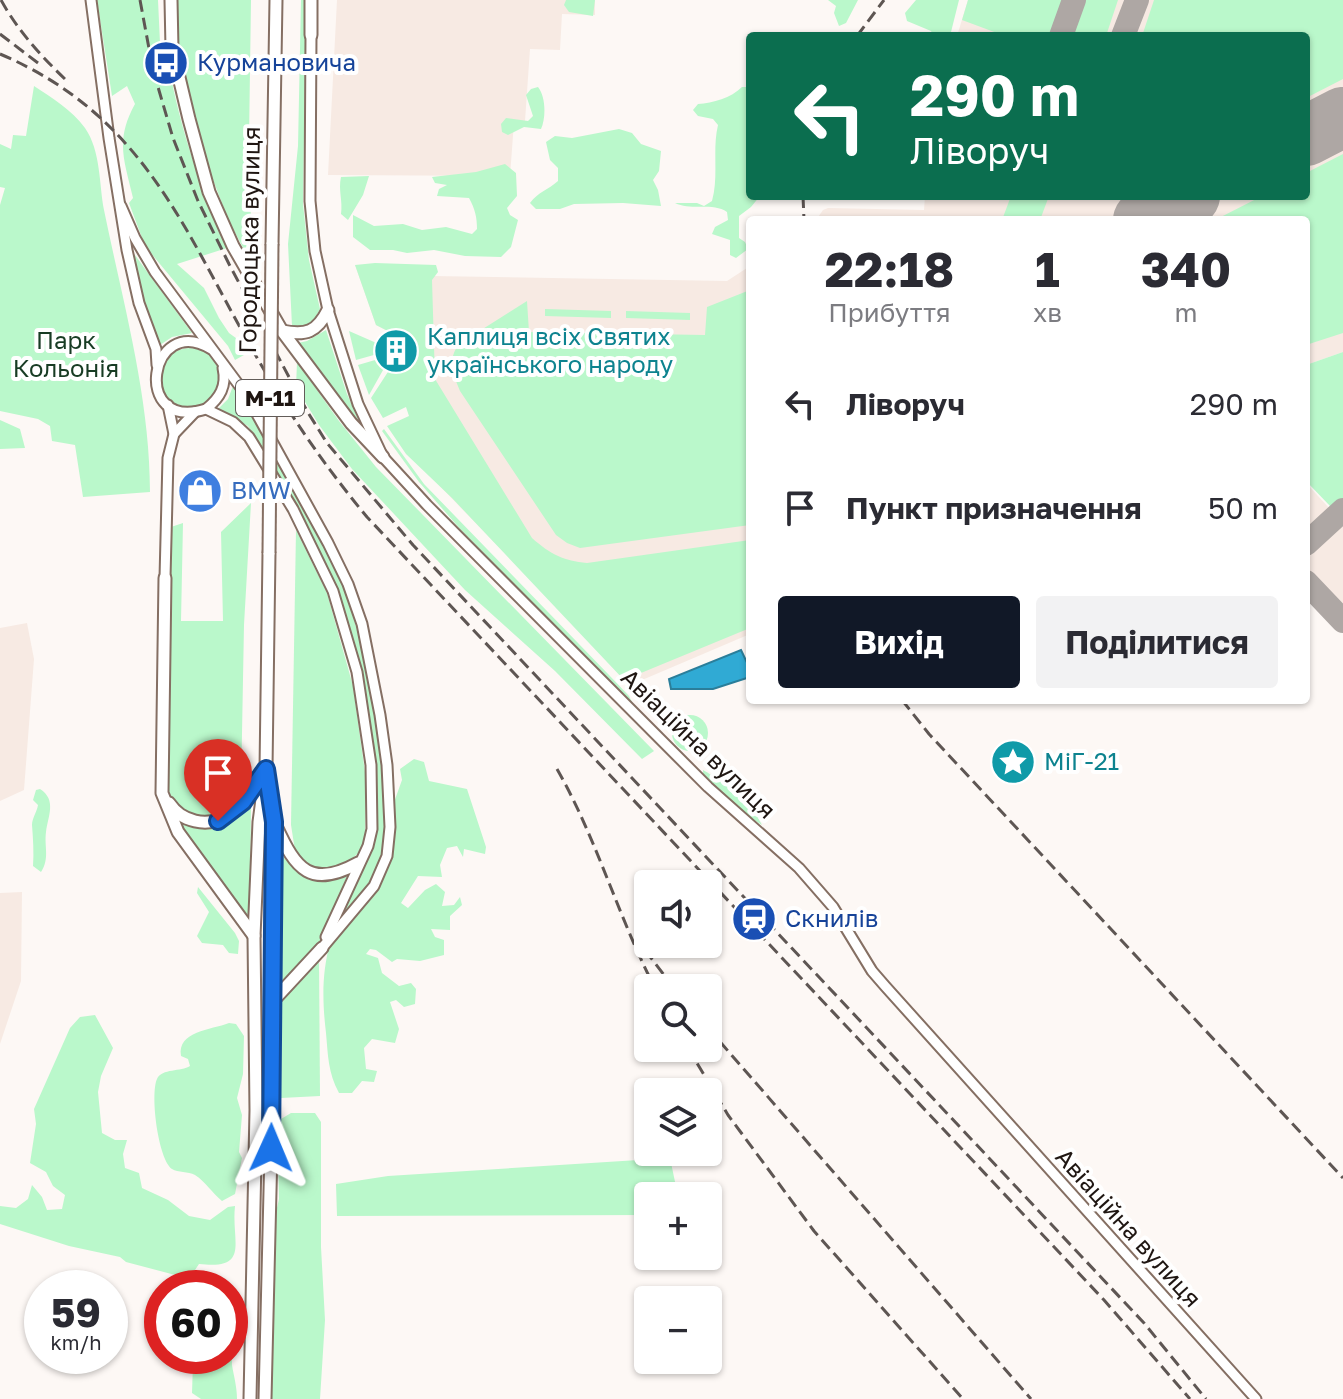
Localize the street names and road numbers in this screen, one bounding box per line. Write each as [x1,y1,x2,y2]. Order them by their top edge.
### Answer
street label: Городоцька вулиця [232,126,265,354]
road number: М-11 [236,380,304,416]
street label: Авіаційна вулиця [616,662,782,824]
street label: Авіаційна вулиця [1050,1142,1208,1312]

